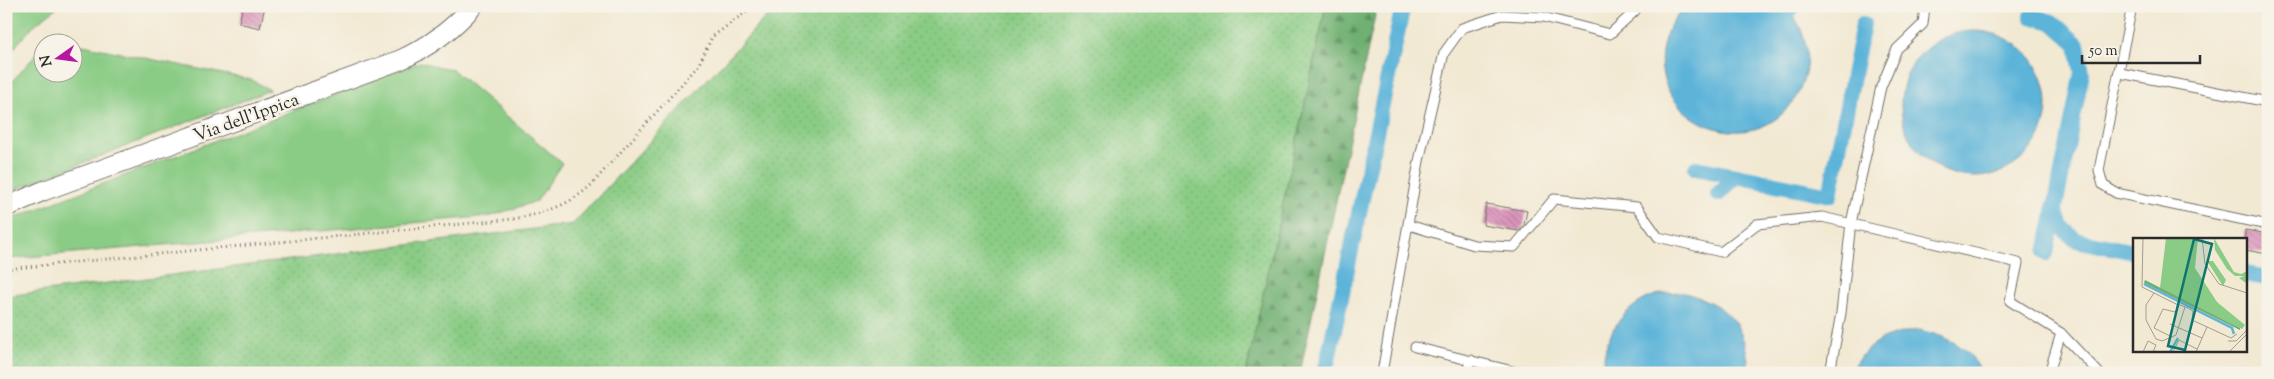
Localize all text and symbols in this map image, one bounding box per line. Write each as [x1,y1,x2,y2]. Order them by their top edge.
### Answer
north arrow [32,32,82,82]
scale bar [2082,32,2199,64]
text: 50 m [2088,41,2118,62]
text: N [36,53,58,69]
street label: Via dell'Ippica [190,88,303,150]
inset map [2133,238,2246,352]

